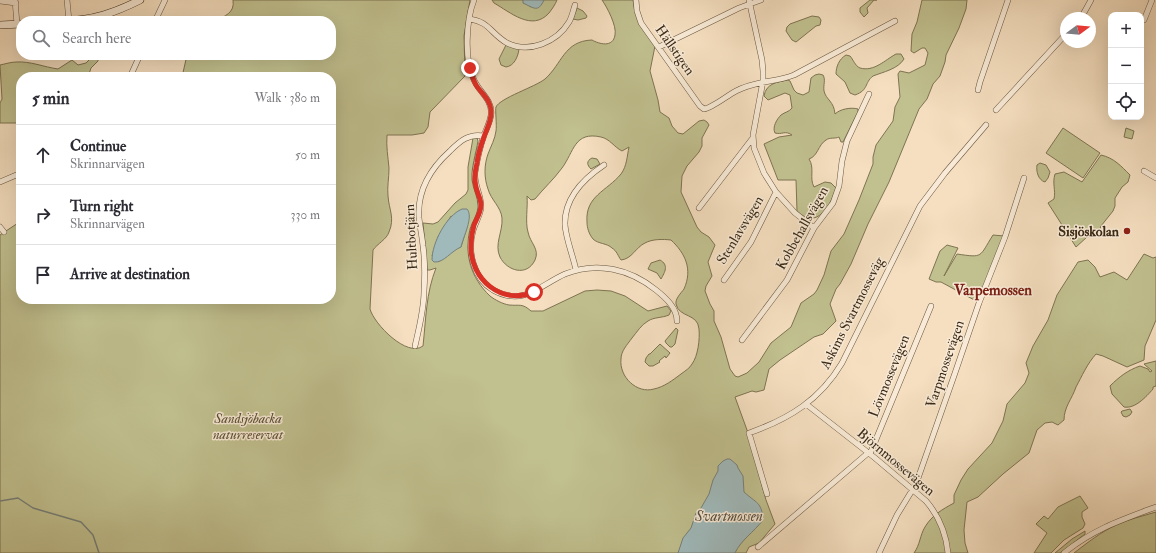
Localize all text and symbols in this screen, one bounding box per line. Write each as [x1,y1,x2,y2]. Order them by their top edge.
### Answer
north arrow [1060,12,1096,48]
map controls [1108,12,1144,120]
button: + [1108,12,1144,48]
search box [16,16,336,60]
street label: Hällstigen [652,22,698,78]
icon: search [30,27,52,49]
text: Search here [62,29,131,48]
button: − [1108,48,1144,84]
route end [461,59,479,77]
button: locate [1108,84,1144,120]
text: 5 min [32,88,70,109]
text: Walk · 380 m [254,90,320,106]
text: Continue [70,137,126,156]
icon: ahead [32,144,54,166]
text: 50 m [295,147,320,163]
text: Skrinnarvägen [70,156,145,172]
street label: Kobbehallsvägen [772,183,832,273]
street label: Stenlavsvägen [713,193,767,267]
text: Turn right [70,197,133,216]
street label: Hultbotjärn [401,203,421,271]
icon: right [32,204,54,226]
text: 330 m [291,207,320,223]
text: Skrinnarvägen [70,216,145,232]
place label: Sisjöskolan [1058,223,1120,240]
marker: Sisjöskolan [1122,226,1132,236]
street label: Askims Svartmosseväg [816,253,888,373]
icon: arrive [32,264,54,286]
text: Arrive at destination [70,265,190,284]
district label: Varpemossen [953,281,1032,301]
route start [525,283,543,301]
street label: Varpmossevägen [922,318,969,410]
street label: Lövmossevägen [865,332,913,420]
park label: Sandsjöbacka naturreservat [213,410,284,443]
street label: Björnmossevägen [854,425,938,499]
water label: Svartmossen [694,507,763,526]

